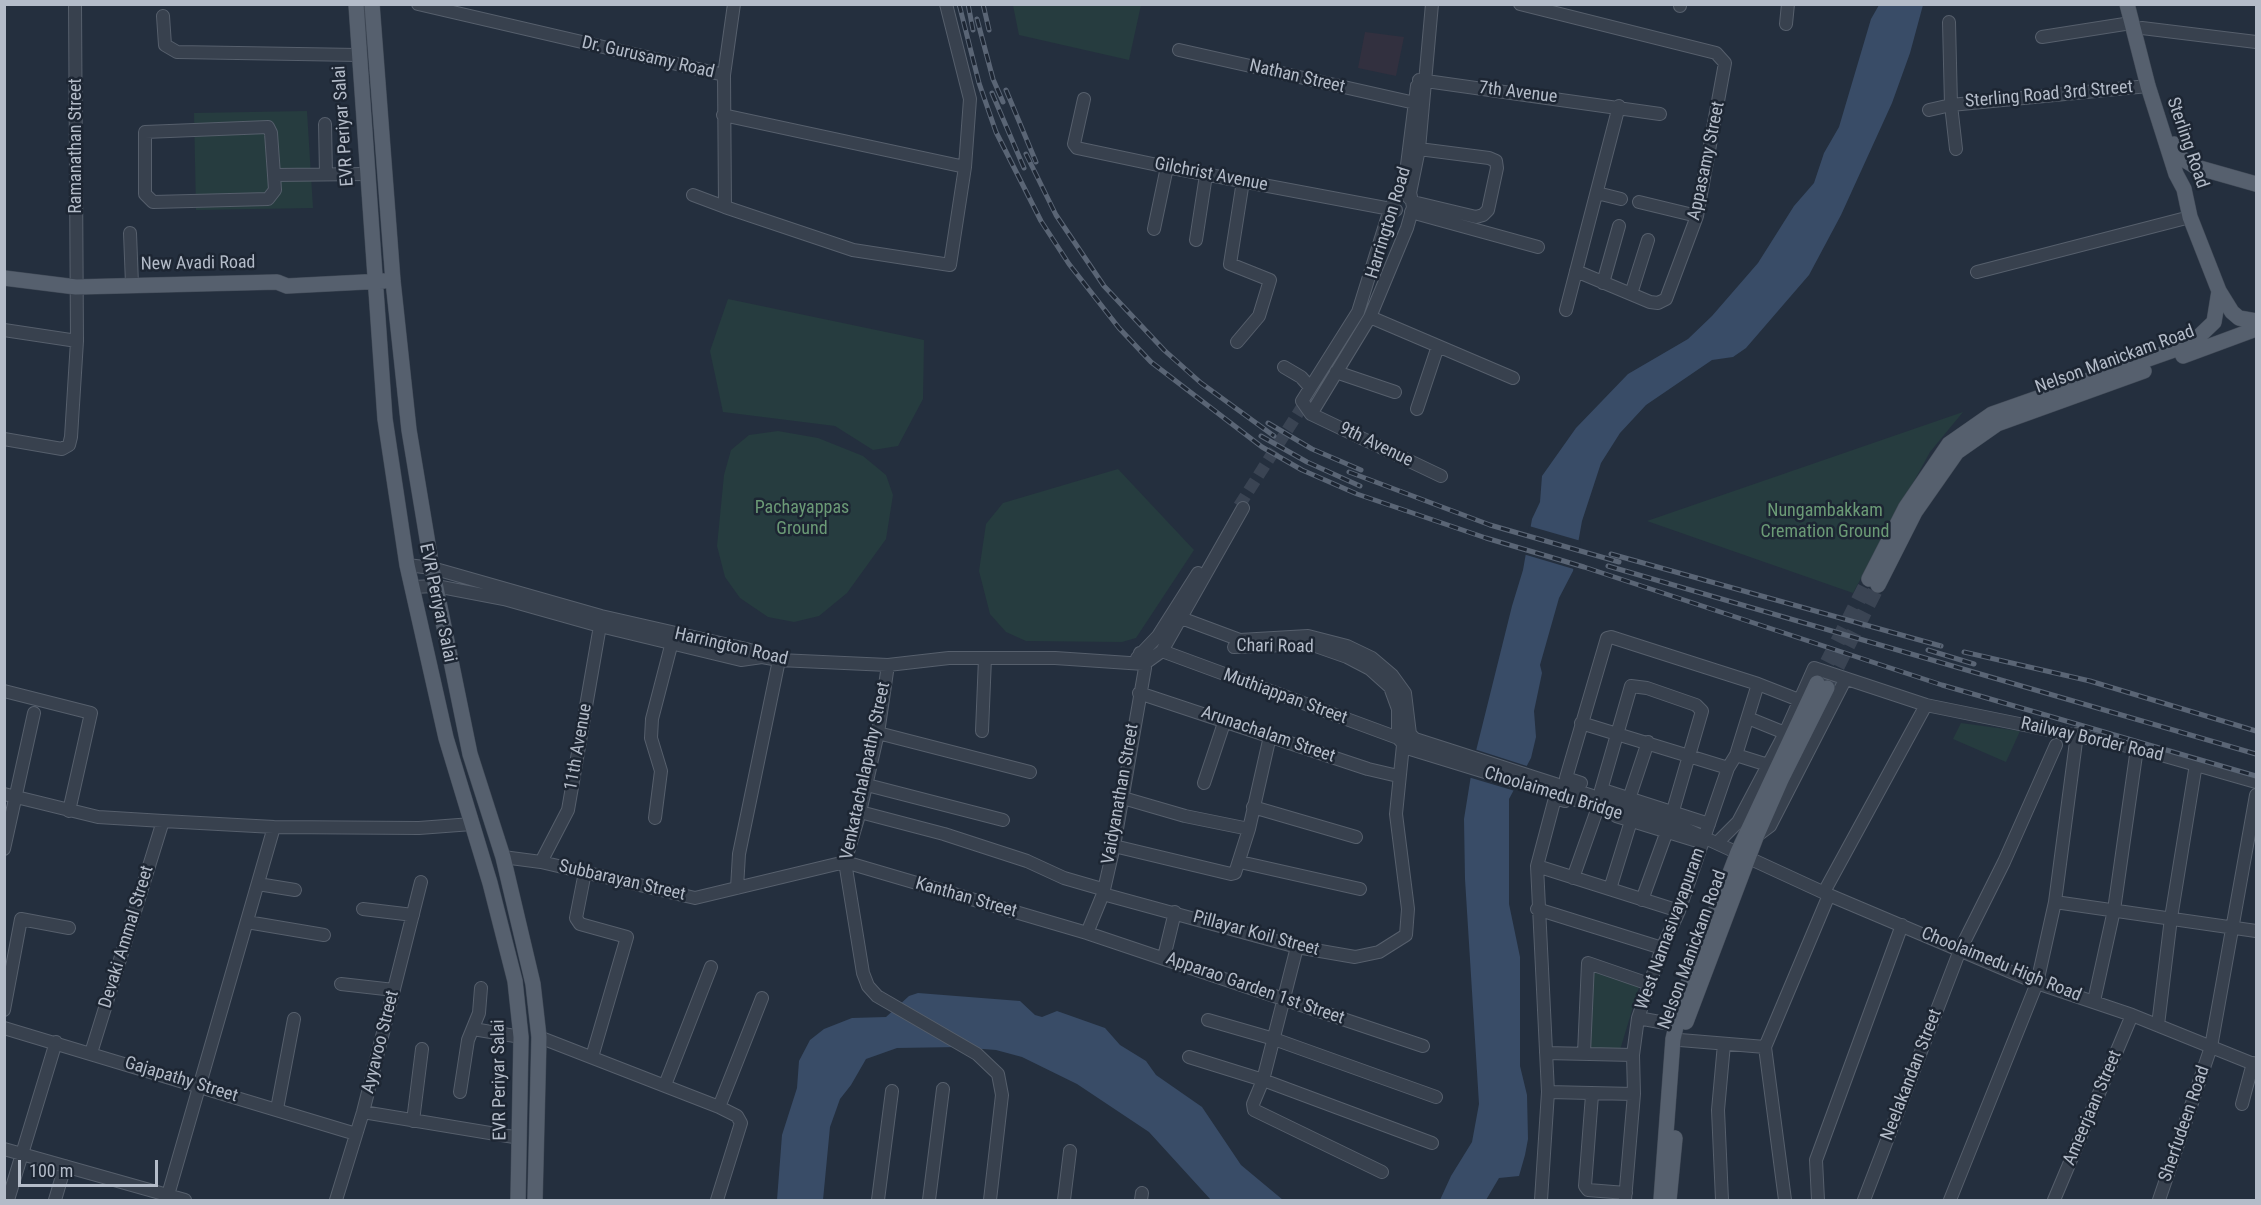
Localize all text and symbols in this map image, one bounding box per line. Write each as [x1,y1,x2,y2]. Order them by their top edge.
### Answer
street label: Dr. Gurusamy Road [580,32,716,84]
street label: Nathan Street [1247,56,1347,98]
street label: EVR Periyar Salai [329,65,359,187]
street label: 7th Avenue [1478,77,1558,109]
street label: Sterling Road 3rd Street [1964,77,2134,113]
street label: Ramanathan Street [65,78,87,214]
street label: Sterling Road [2161,95,2213,191]
street label: Appasamy Street [1684,100,1730,222]
street label: Gilchrist Avenue [1152,153,1270,197]
street label: Harrington Road [1362,165,1416,281]
street label: New Avadi Road [140,252,256,276]
street label: Nelson Manickam Road [2032,321,2198,399]
street label: 9th Avenue [1336,418,1416,472]
park label: Pachayappas Ground [755,497,849,540]
park label: Nungambakkam Cremation Ground [1761,500,1889,542]
street label: EVR Periyar Salai [414,542,460,664]
street label: Harrington Road [672,623,790,671]
street label: Chari Road [1236,636,1314,658]
street label: Muthiappan Street [1220,665,1350,729]
street label: Venkatachalapathy Street [837,680,895,862]
street label: 11th Avenue [561,702,597,792]
street label: Arunachalam Street [1198,702,1338,768]
street label: Railway Border Road [2019,713,2165,767]
street label: Vaidyanathan Street [1098,722,1144,866]
street label: Choolaimedu Bridge [1481,763,1625,825]
street label: West Namasivayapuram [1632,845,1710,1013]
street label: Subbarayan Street [557,856,687,906]
street label: Devaki Ammal Street [95,863,159,1011]
street label: Nelson Manickam Road [1654,867,1732,1033]
street label: Kanthan Street [913,873,1019,923]
street label: Pillayar Koil Street [1191,907,1321,961]
street label: Choolaimedu High Road [1918,923,2084,1007]
street label: Apparao Garden 1st Street [1163,948,1347,1030]
street label: Ayyavoo Street [358,988,404,1096]
street label: Neelakandan Street [1877,1006,1947,1144]
street label: EVR Periyar Salai [488,1019,512,1141]
street label: Ameerjaan Street [2059,1047,2127,1169]
street label: Gajapathy Street [122,1053,240,1107]
street label: Sherfudeen Road [2155,1063,2215,1185]
scale bar [21,1148,160,1186]
text: 100 m [29,1160,73,1181]

